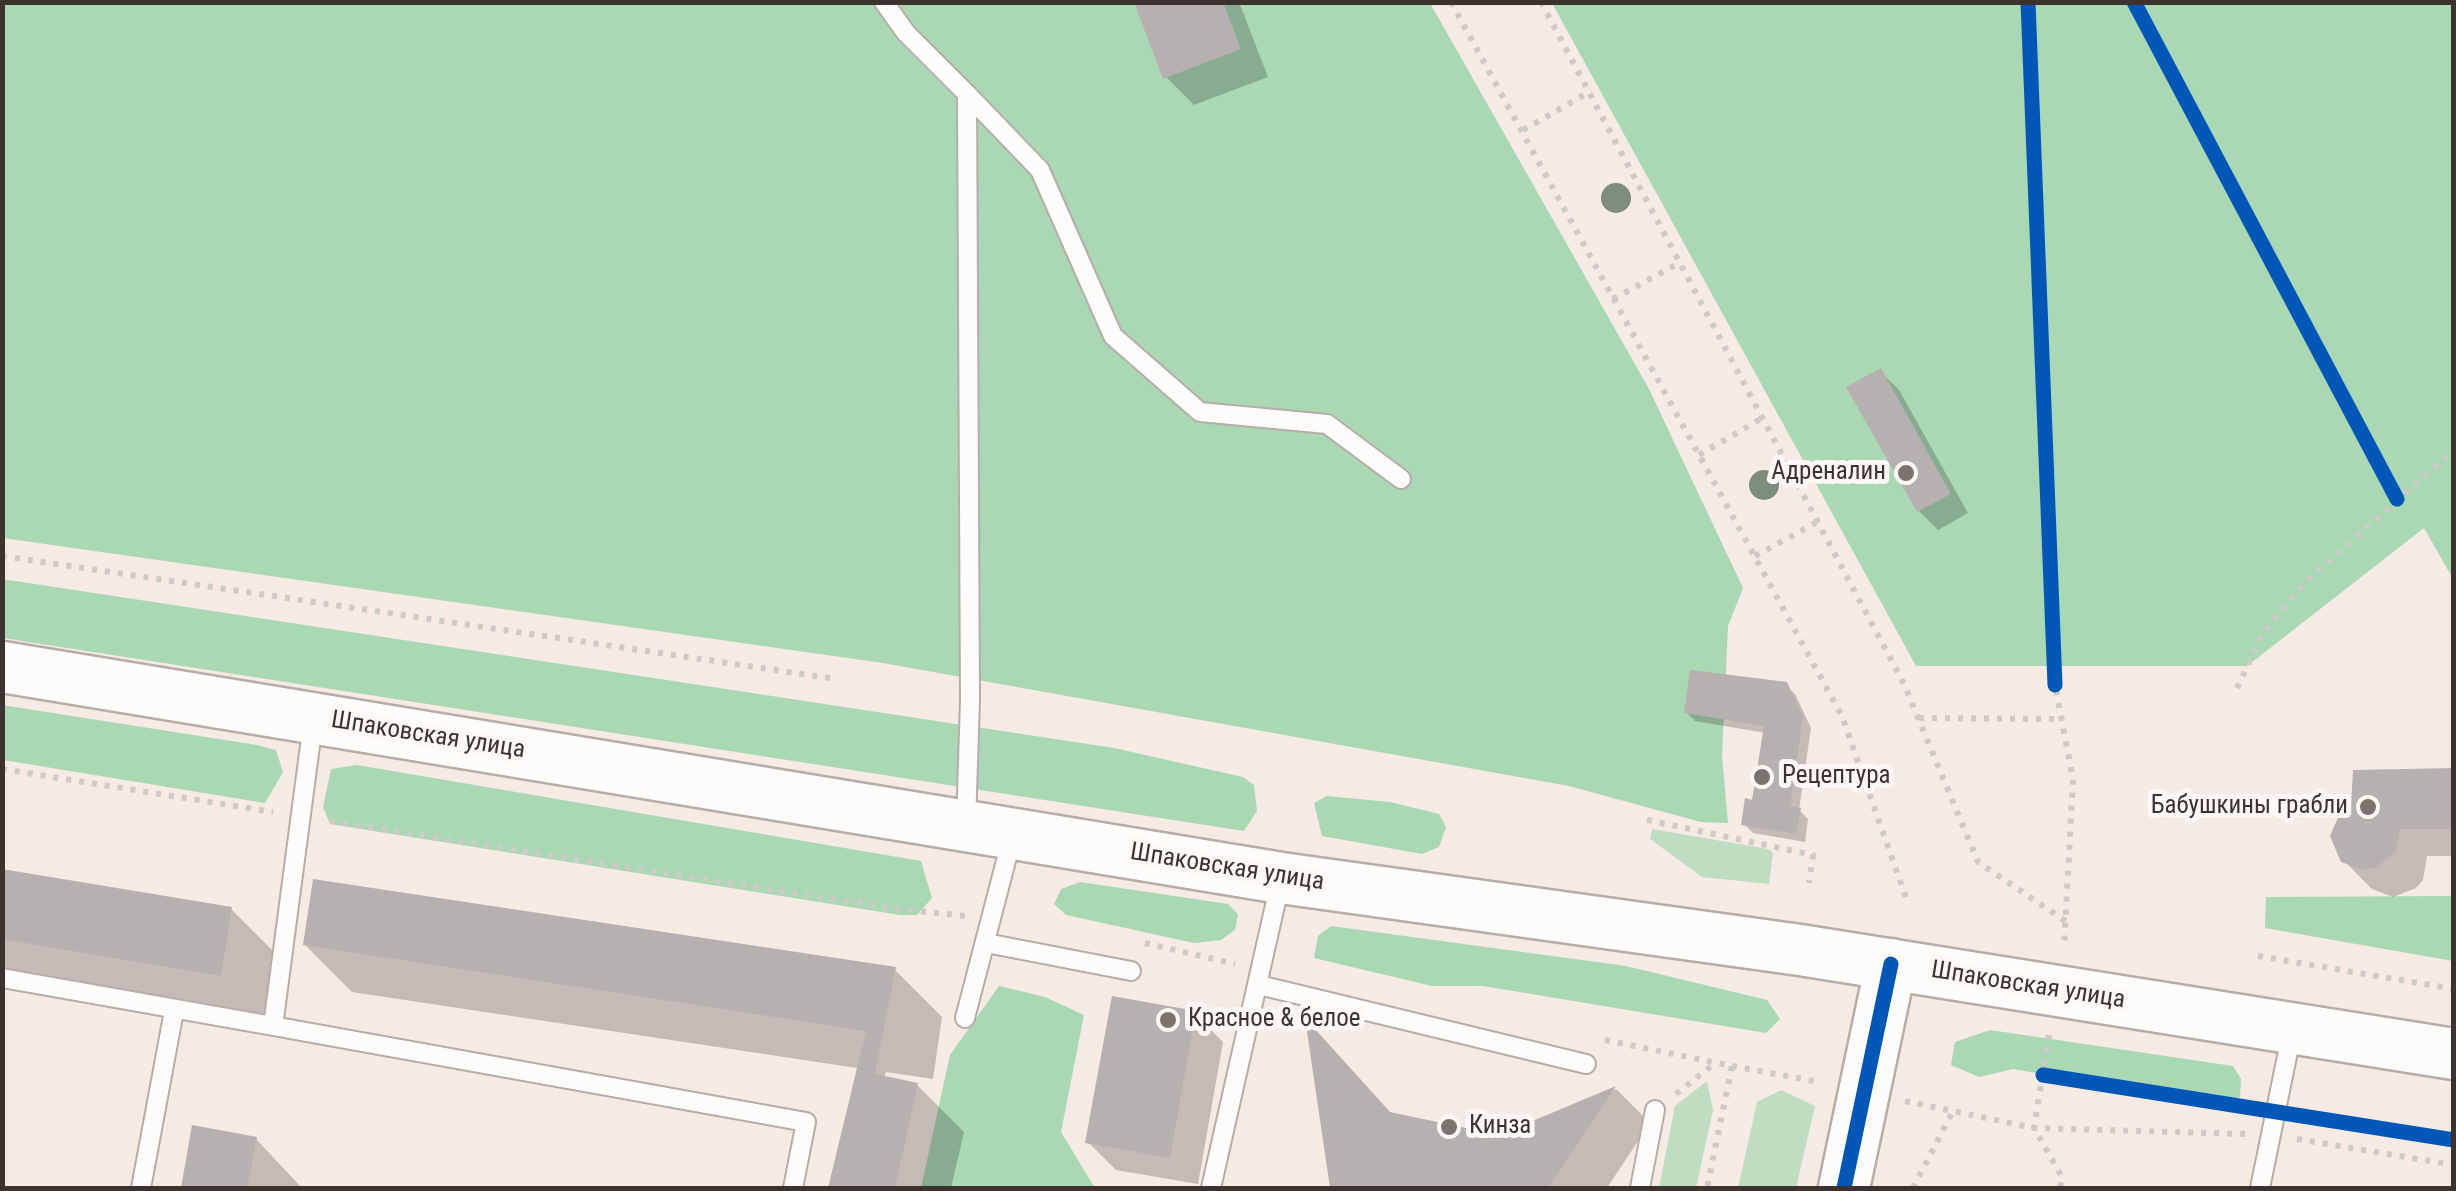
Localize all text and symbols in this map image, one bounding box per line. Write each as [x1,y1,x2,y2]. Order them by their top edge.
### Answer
place label: Адреналин [1771,458,1886,488]
marker: Адреналин [1895,462,1917,484]
street label: Шпаковская улица [329,706,527,766]
place label: Рецептура [1782,762,1890,792]
marker: Рецептура [1751,766,1773,788]
place label: Бабушкины грабли [2151,792,2348,822]
marker: Бабушкины грабли [2357,796,2379,818]
street label: Шпаковская улица [1128,838,1326,898]
street label: Шпаковская улица [1929,956,2127,1016]
place label: Красное & белое [1188,1005,1361,1035]
marker: Красное & белое [1157,1009,1179,1031]
place label: Кинза [1469,1112,1531,1142]
marker: Кинза [1438,1116,1460,1138]

